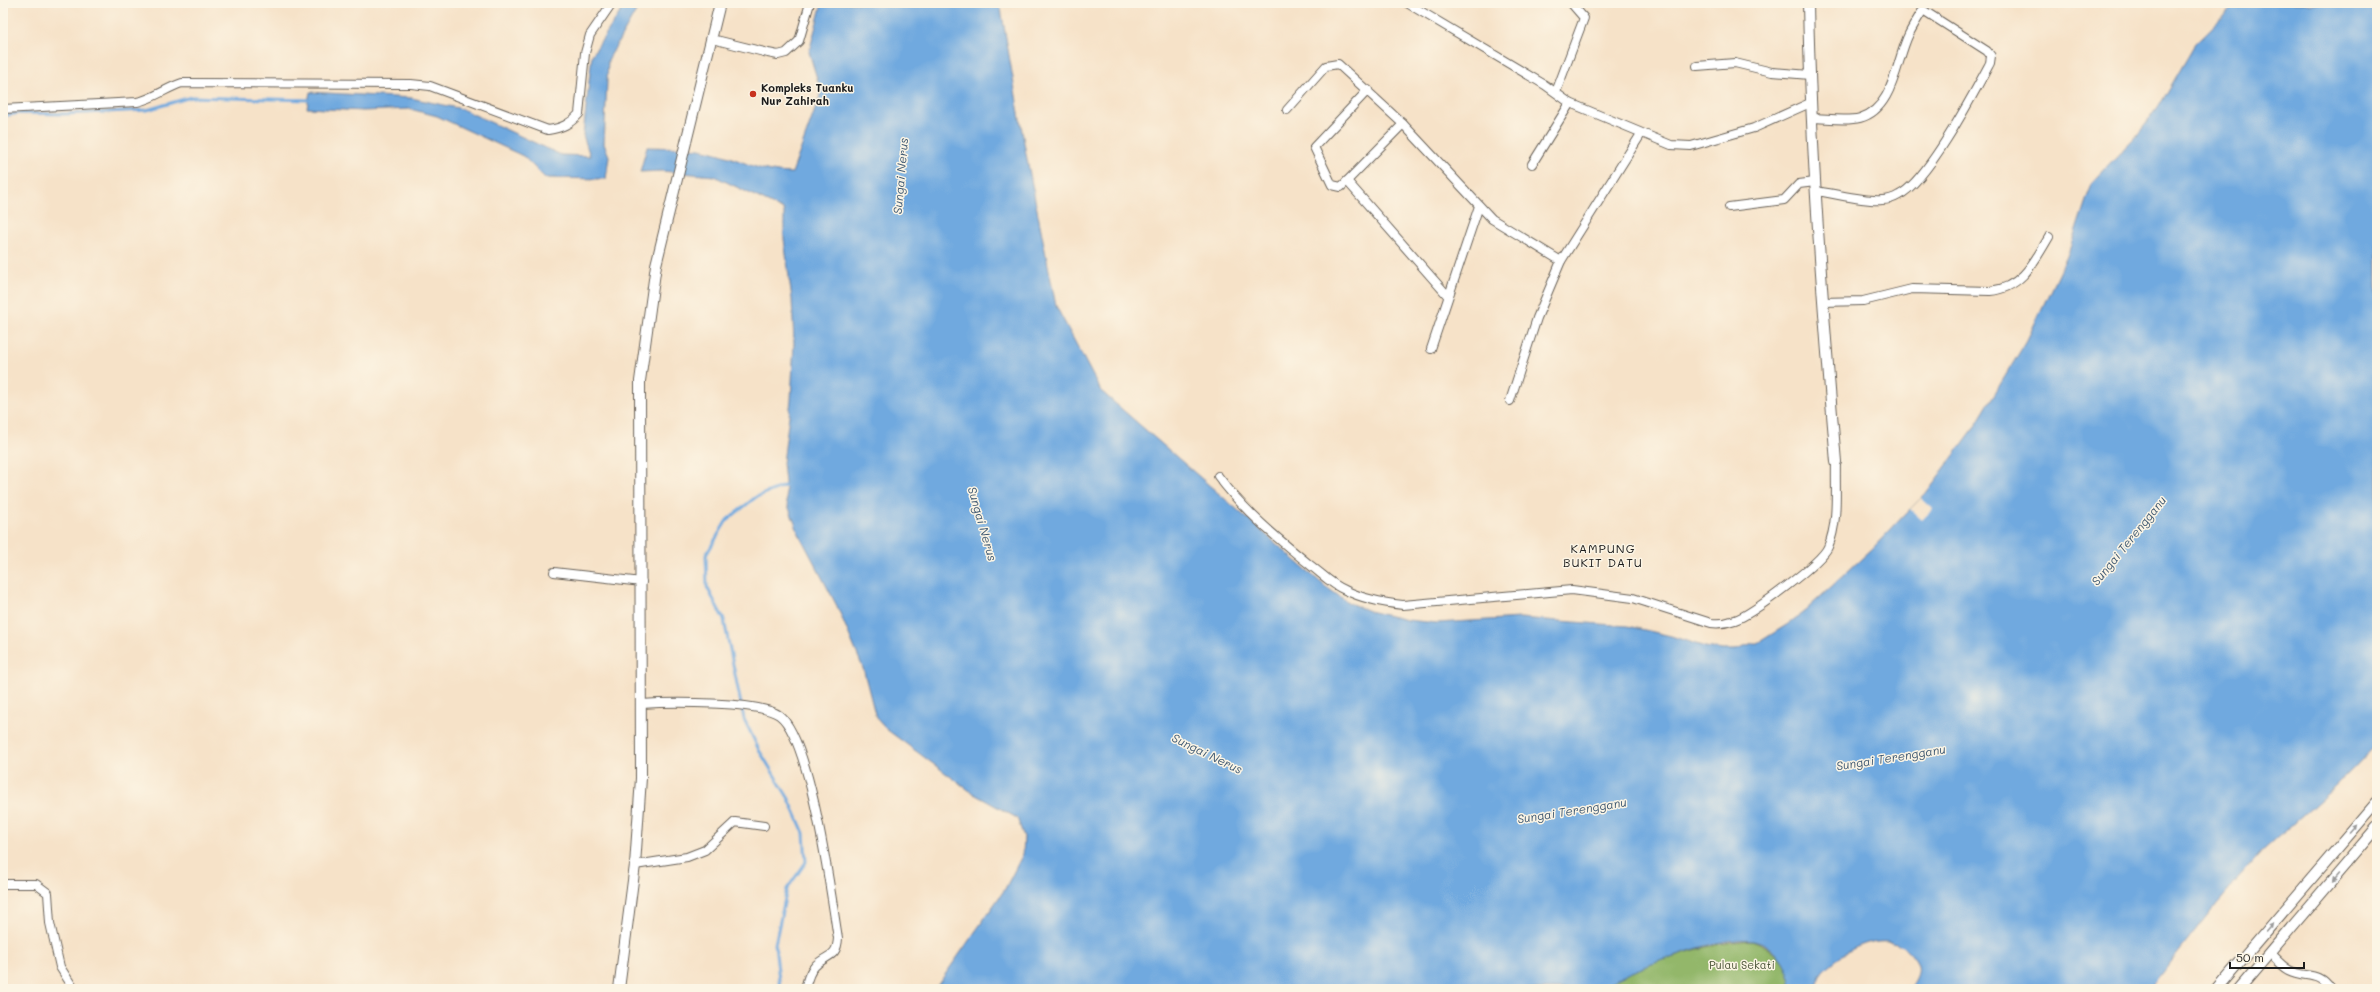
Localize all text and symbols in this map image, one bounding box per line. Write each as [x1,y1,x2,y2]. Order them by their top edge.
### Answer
place label: Kompleks Tuanku Nur Zahirah [761,80,854,108]
marker: Kompleks Tuanku Nur Zahirah [748,89,758,99]
water label: Sungai Nerus [889,137,911,215]
water label: Sungai Nerus [965,485,1001,563]
water label: Sungai Terengganu [2087,492,2169,588]
district label: KAMPUNG BUKIT DATU [1563,540,1643,570]
water label: Sungai Nerus [1169,729,1246,777]
water label: Sungai Terengganu [1835,740,1947,774]
water label: Sungai Terengganu [1516,793,1628,827]
one-way arrow [2350,823,2359,834]
one-way arrow [2329,873,2338,884]
one-way arrow [2265,922,2274,933]
scale bar [2230,944,2304,970]
text: 50 m [2236,949,2264,965]
park label: Pulau Sekati [1709,957,1775,972]

